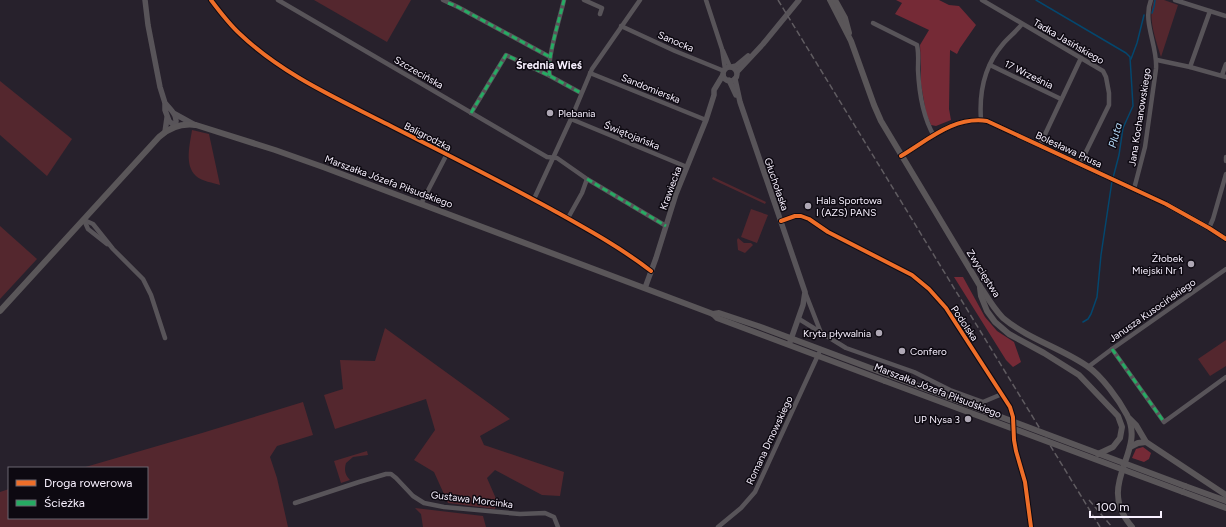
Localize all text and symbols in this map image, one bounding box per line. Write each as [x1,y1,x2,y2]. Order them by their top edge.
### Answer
street label: Tadka Jasińskiego [1031,16,1107,67]
street label: Sanocka [656,28,696,55]
street label: Szczecińska [392,53,446,92]
street label: 17 Września [1002,57,1055,92]
district label: Średnia Wieś [516,58,582,72]
street label: Jana Kochanowskiego [1125,67,1154,167]
street label: Sandomierska [619,71,682,106]
place label: Plebania [558,107,595,120]
marker: Plebania [545,108,555,118]
street label: Świętojańska [602,118,662,153]
street label: Baligrodzka [402,119,454,154]
water label: Pluta [1106,121,1125,149]
street label: Bolesława Prusa [1033,128,1104,171]
street label: Marszałka Józefa Piłsudskiego [323,152,455,211]
street label: Głuchołaska [761,156,792,212]
street label: Krawiecka [657,165,684,212]
place label: Hala Sportowa I (AZS) PANS [816,194,882,219]
marker: Hala Sportowa I (AZS) PANS [803,201,813,211]
street label: Zwycięstwa [964,247,1003,300]
place label: Żłobek Miejski Nr 1 [1132,252,1183,277]
marker: Żłobek Miejski Nr 1 [1186,259,1196,269]
street label: Janusza Kusocińskiego [1106,275,1198,345]
street label: Podolska [948,303,981,343]
place label: Kryta pływalnia [803,327,871,340]
marker: Kryta pływalnia [874,328,884,338]
place label: Confero [910,345,947,358]
marker: Confero [897,346,907,356]
street label: Marszałka Józefa Piłsudskiego [872,360,1003,421]
street label: Romana Dmowskiego [743,393,796,487]
place label: UP Nysa 3 [914,413,960,426]
marker: UP Nysa 3 [963,414,973,424]
legend [8,467,148,519]
text: Droga rowerowa [44,476,132,490]
street label: Gustawa Morcinka [430,488,514,511]
scale bar [1090,493,1161,519]
text: Ścieżka [44,496,85,510]
text: 100 m [1096,500,1130,514]

